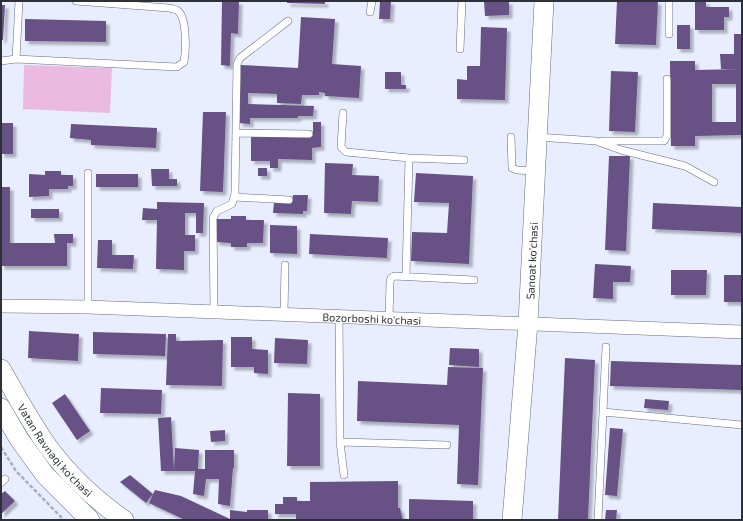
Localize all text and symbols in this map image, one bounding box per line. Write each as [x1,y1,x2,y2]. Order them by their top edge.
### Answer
street label: Sanoat ko'chasi [523,222,540,300]
street label: Bozorboshi ko'chasi [322,309,421,326]
street label: Vatan Ravnaqi ko'chasi [16,401,96,499]

